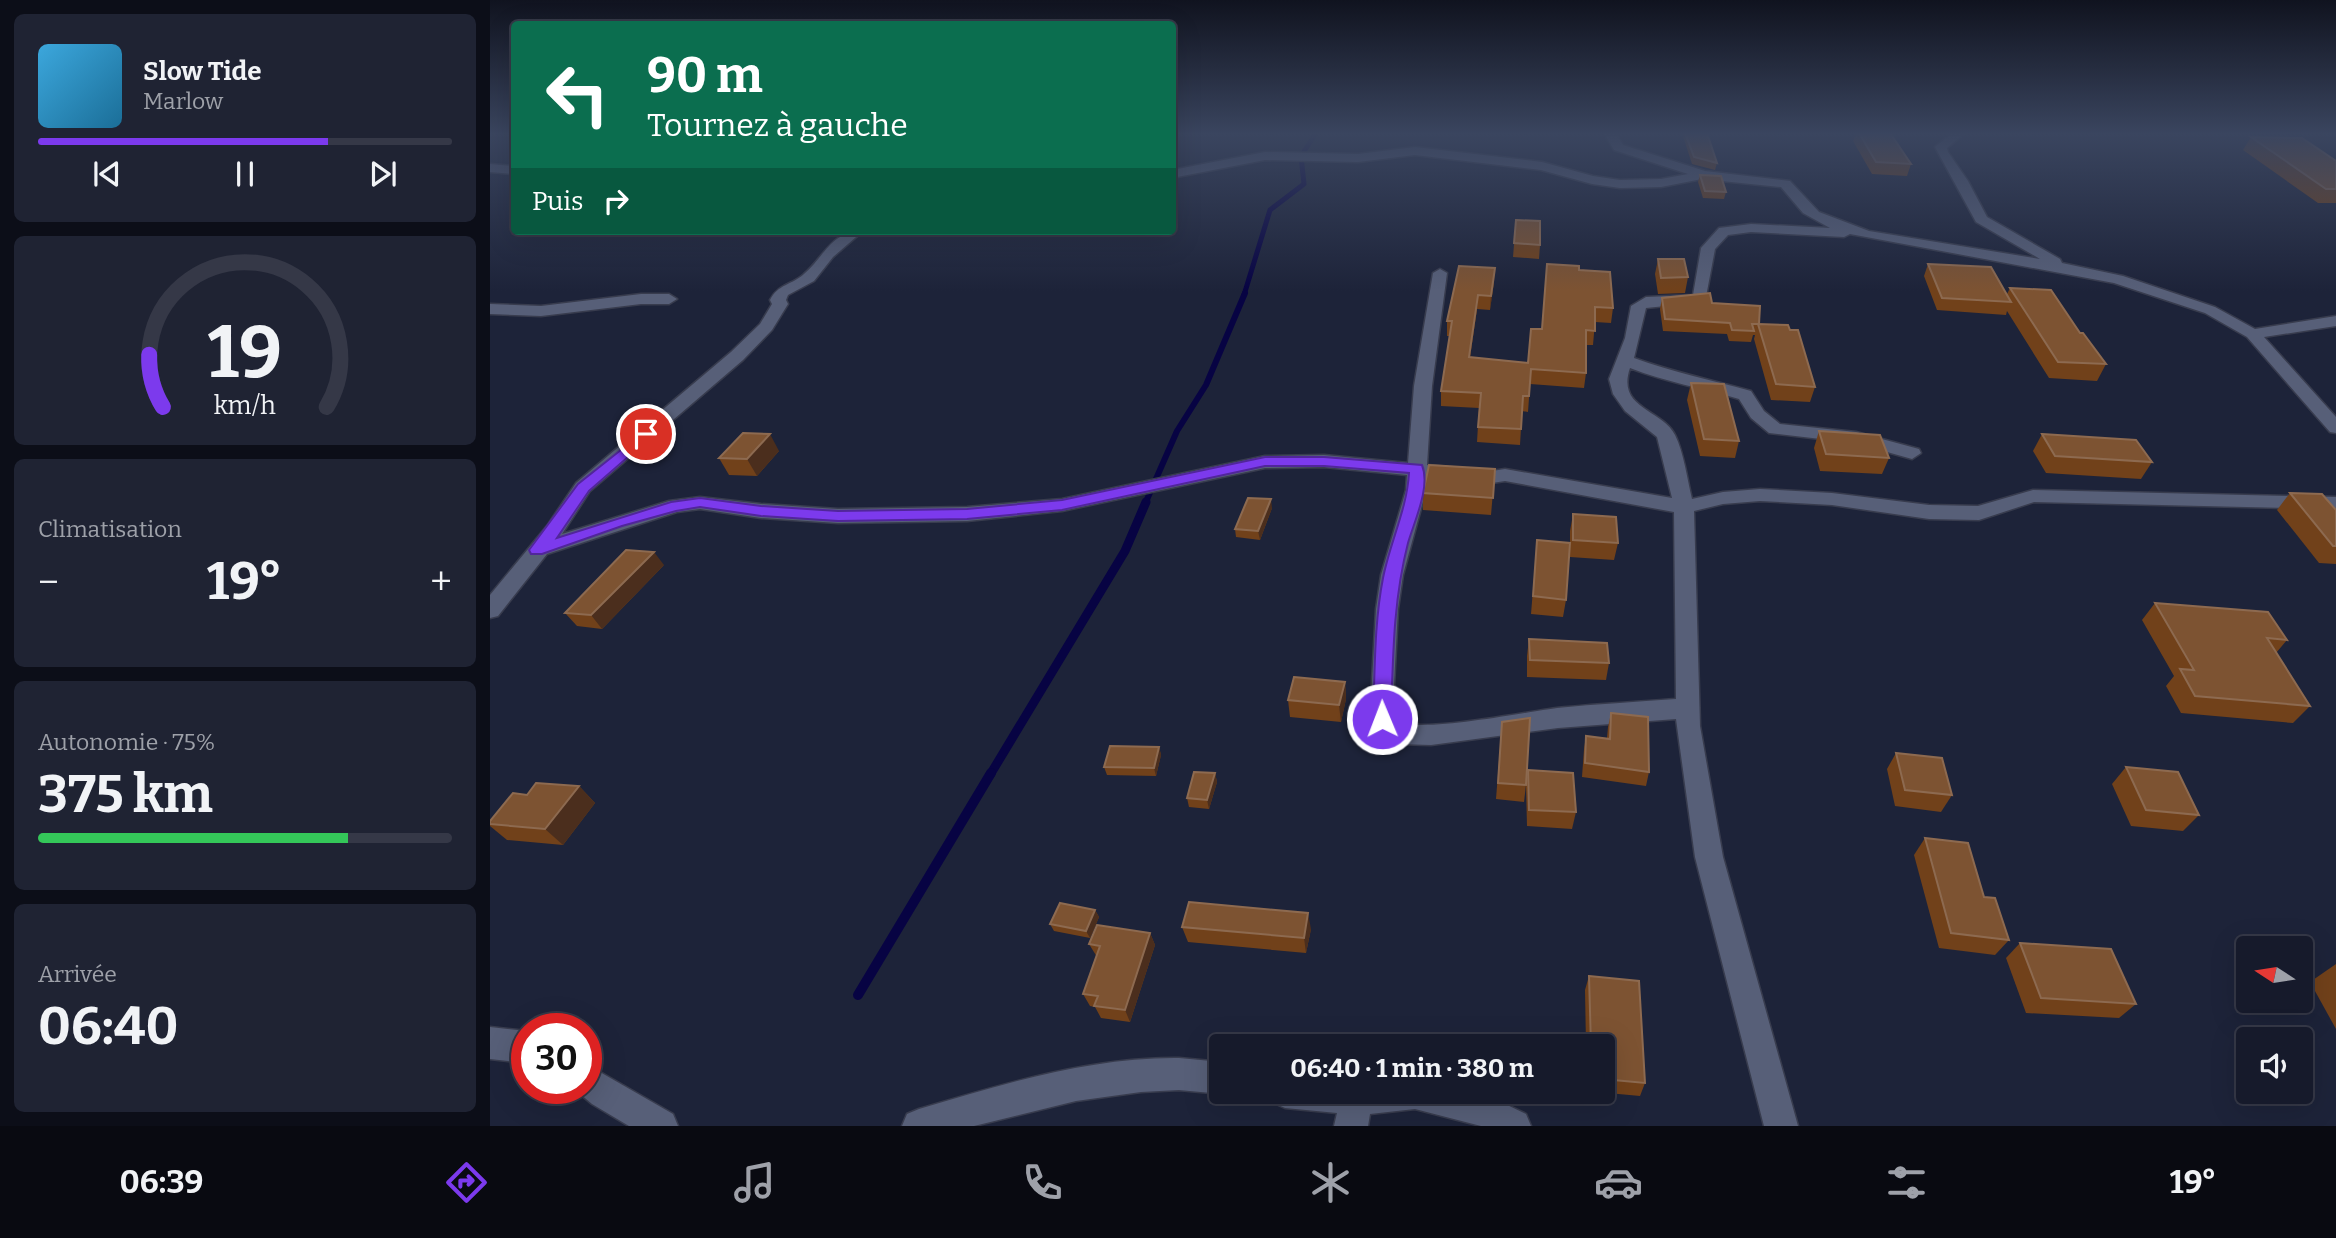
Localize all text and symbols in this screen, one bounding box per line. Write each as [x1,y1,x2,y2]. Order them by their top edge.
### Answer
text: 90 m [647,46,763,105]
icon: left [532,49,623,140]
text: Slow Tide [143,56,262,87]
text: Marlow [143,87,223,115]
text: Tournez à gauche [647,106,908,144]
icon: previous [88,155,126,193]
icon: pause [226,155,264,193]
icon: next [364,155,402,193]
icon: right [597,182,635,220]
text: Puis [532,186,583,217]
text: 19 [208,309,282,396]
text: km/h [214,390,276,420]
pin [616,404,676,464]
icon: arrive [627,415,665,453]
text: Climatisation [38,515,182,543]
text: 19° [207,550,282,613]
text: − [38,559,59,605]
text: + [430,559,452,605]
position arrow [1345,682,1419,756]
text: Autonomie · 75% [38,728,215,756]
text: 375 km [38,763,213,826]
north arrow [2236,936,2314,1013]
map controls [2236,936,2313,1104]
text: Arrivée [38,960,117,988]
text: 06:40 [38,995,179,1058]
speed limit sign: 30 [511,1013,602,1104]
button: sound [2236,1027,2313,1104]
text: 06:40 · 1 min · 380 m [1290,1053,1534,1084]
icon: directions [442,1158,491,1207]
icon: music [730,1158,779,1207]
icon: phone [1018,1158,1067,1207]
icon: climate [1306,1158,1355,1207]
icon: car [1594,1158,1643,1207]
icon: filters [1882,1158,1931,1207]
text: 06:39 [119,1163,204,1201]
text: 19° [2170,1163,2216,1201]

